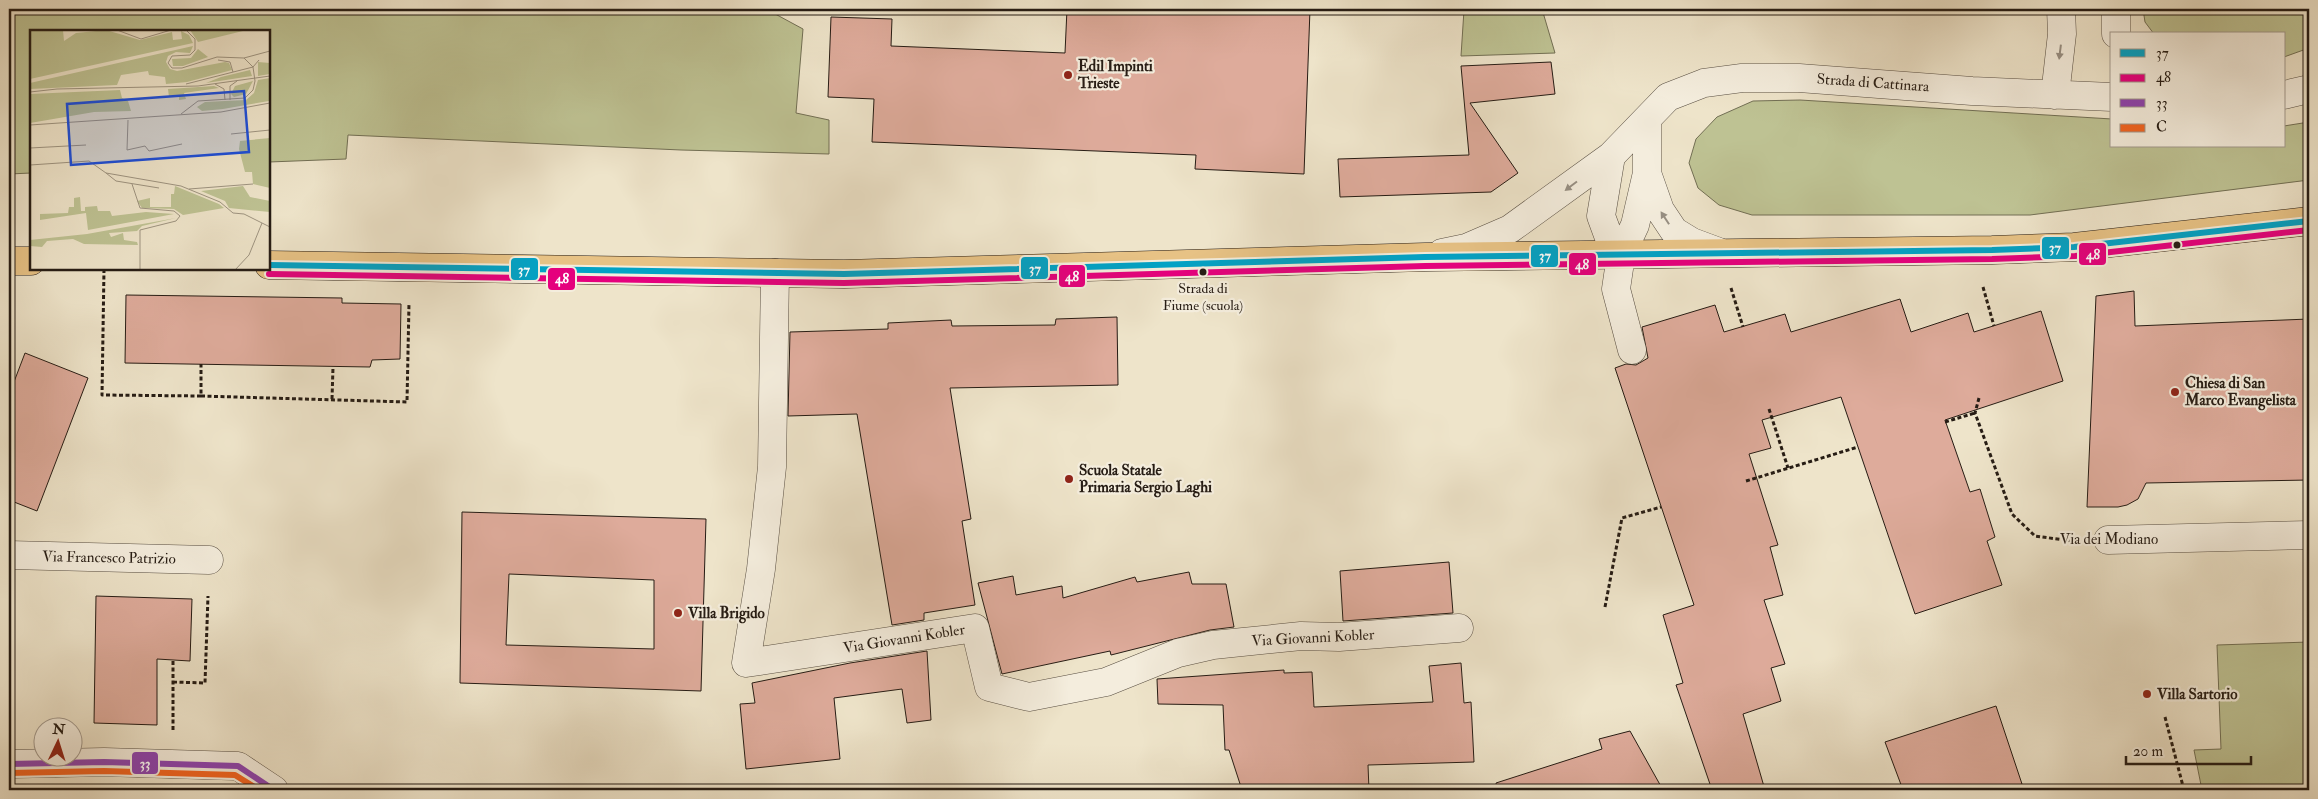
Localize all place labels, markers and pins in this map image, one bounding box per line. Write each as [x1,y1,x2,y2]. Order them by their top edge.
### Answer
place label: Edil Impinti Trieste [1077,57,1153,93]
marker: Edil Impinti Trieste [1062,69,1074,81]
unlabelled marker [2172,240,2182,250]
marker: Strada di Fiume (scuola) [1198,267,1208,277]
place label: Strada di Fiume (scuola) [1163,280,1243,314]
place label: Chiesa di San Marco Evangelista [2184,374,2297,411]
marker: Chiesa di San Marco Evangelista [2169,386,2181,398]
place label: Scuola Statale Primaria Sergio Laghi [1079,461,1212,498]
marker: Scuola Statale Primaria Sergio Laghi [1063,473,1075,485]
place label: Villa Brigido [687,604,766,624]
marker: Villa Brigido [672,607,684,619]
place label: Villa Sartorio [2156,685,2238,704]
marker: Villa Sartorio [2141,688,2153,700]

